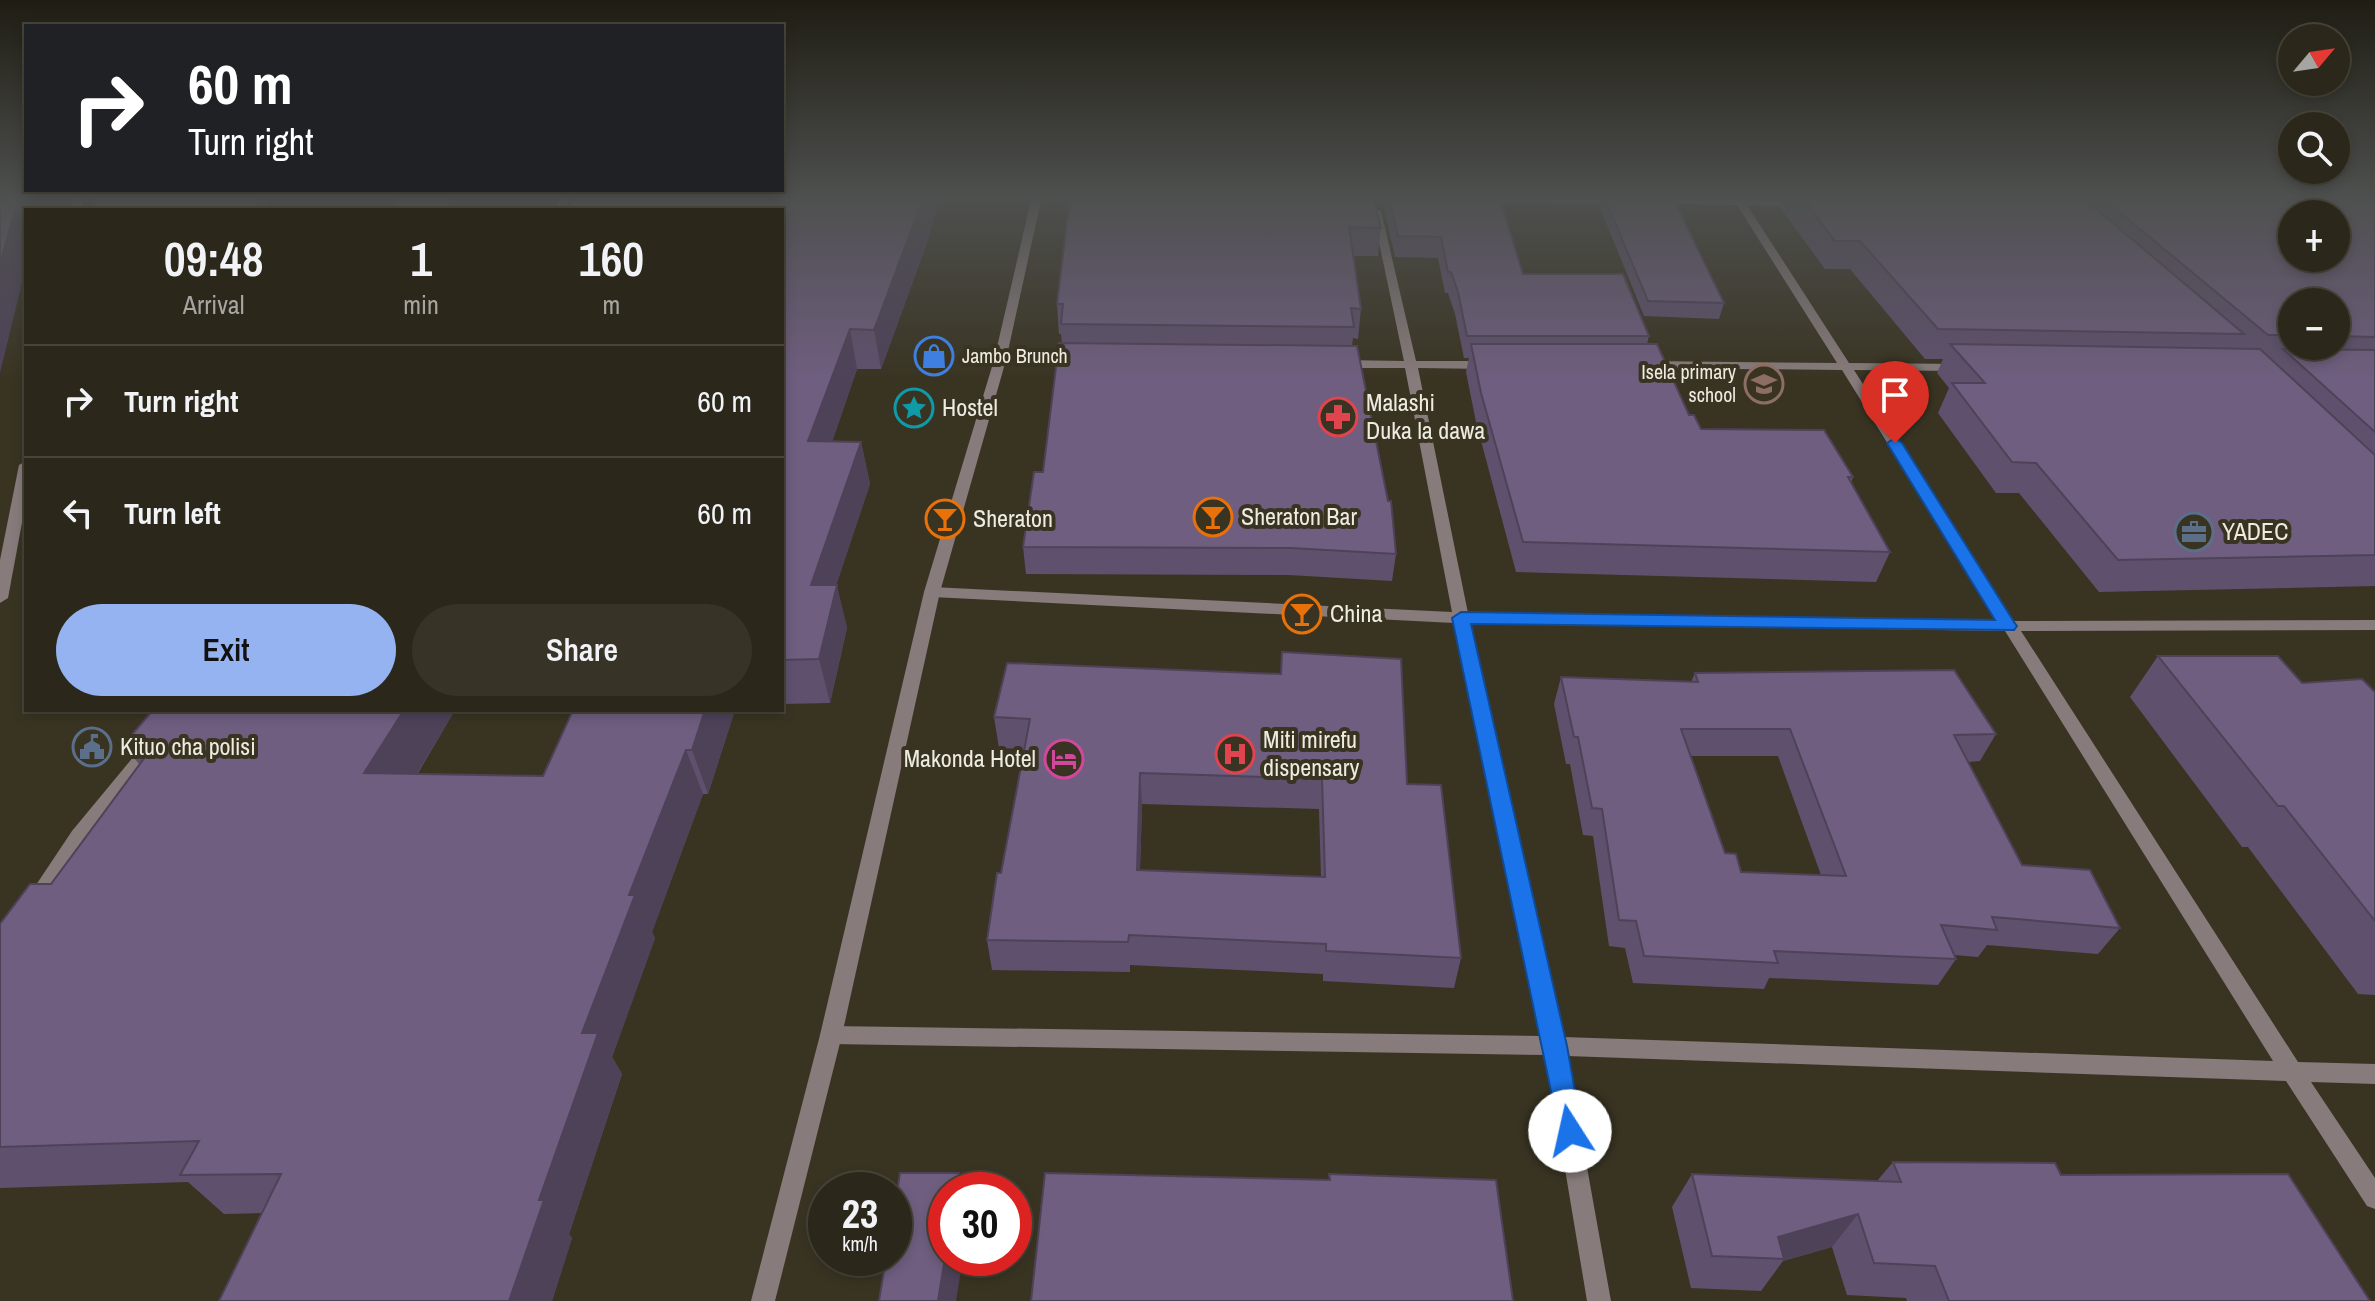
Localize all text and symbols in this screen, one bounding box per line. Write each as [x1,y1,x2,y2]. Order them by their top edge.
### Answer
north arrow [2278,24,2350,96]
map controls [2278,24,2350,360]
text: 60 m [188,46,293,121]
icon: right [56,56,160,160]
button: search [2278,112,2350,184]
text: Turn right [188,118,313,166]
button: + [2278,200,2350,272]
text: 09:48 [164,226,264,291]
text: 1 [410,226,432,291]
text: 160 [579,226,644,291]
text: Arrival [183,287,244,322]
text: min [403,287,439,322]
text: m [603,287,620,322]
button: − [2278,288,2350,360]
shop icon: Jambo Brunch [913,335,955,377]
place label: Jambo Brunch [962,342,1068,369]
place label: Isela primary school [1641,358,1737,408]
pin [1861,361,1929,443]
school or university icon: Isela primary school [1743,363,1785,405]
icon: arrive [1873,373,1917,417]
icon: right [56,379,100,423]
text: Turn right [124,381,238,421]
text: 60 m [697,381,752,421]
place label: Malashi Duka la dawa [1366,386,1485,446]
place icon: Hostel [893,387,935,429]
place label: Hostel [942,391,998,423]
pharmacy icon: Malashi Duka la dawa [1317,396,1359,438]
icon: left [56,491,100,535]
text: Turn left [124,493,221,533]
text: 60 m [697,493,752,533]
bar icon: Sheraton Bar [1192,496,1234,538]
bar icon: Sheraton [924,498,966,540]
place label: Sheraton Bar [1241,500,1357,532]
place label: Sheraton [973,502,1053,534]
office icon: YADEC [2173,511,2215,553]
place label: YADEC [2222,515,2288,547]
bar icon: China [1281,593,1323,635]
place label: China [1330,597,1383,629]
button: Exit [56,604,396,696]
button: Share [412,604,752,696]
place label: Miti mirefu dispensary [1263,723,1359,783]
public building icon: Kituo cha polisi [71,726,113,768]
place label: Kituo cha polisi [120,730,256,762]
hospital icon: Miti mirefu dispensary [1214,733,1256,775]
hotel icon: Makonda Hotel [1043,738,1085,780]
place label: Makonda Hotel [904,742,1036,774]
position arrow [1528,1089,1612,1173]
speed limit sign: 30 [928,1172,1032,1276]
text: 23 [842,1187,878,1240]
text: km/h [842,1230,878,1257]

